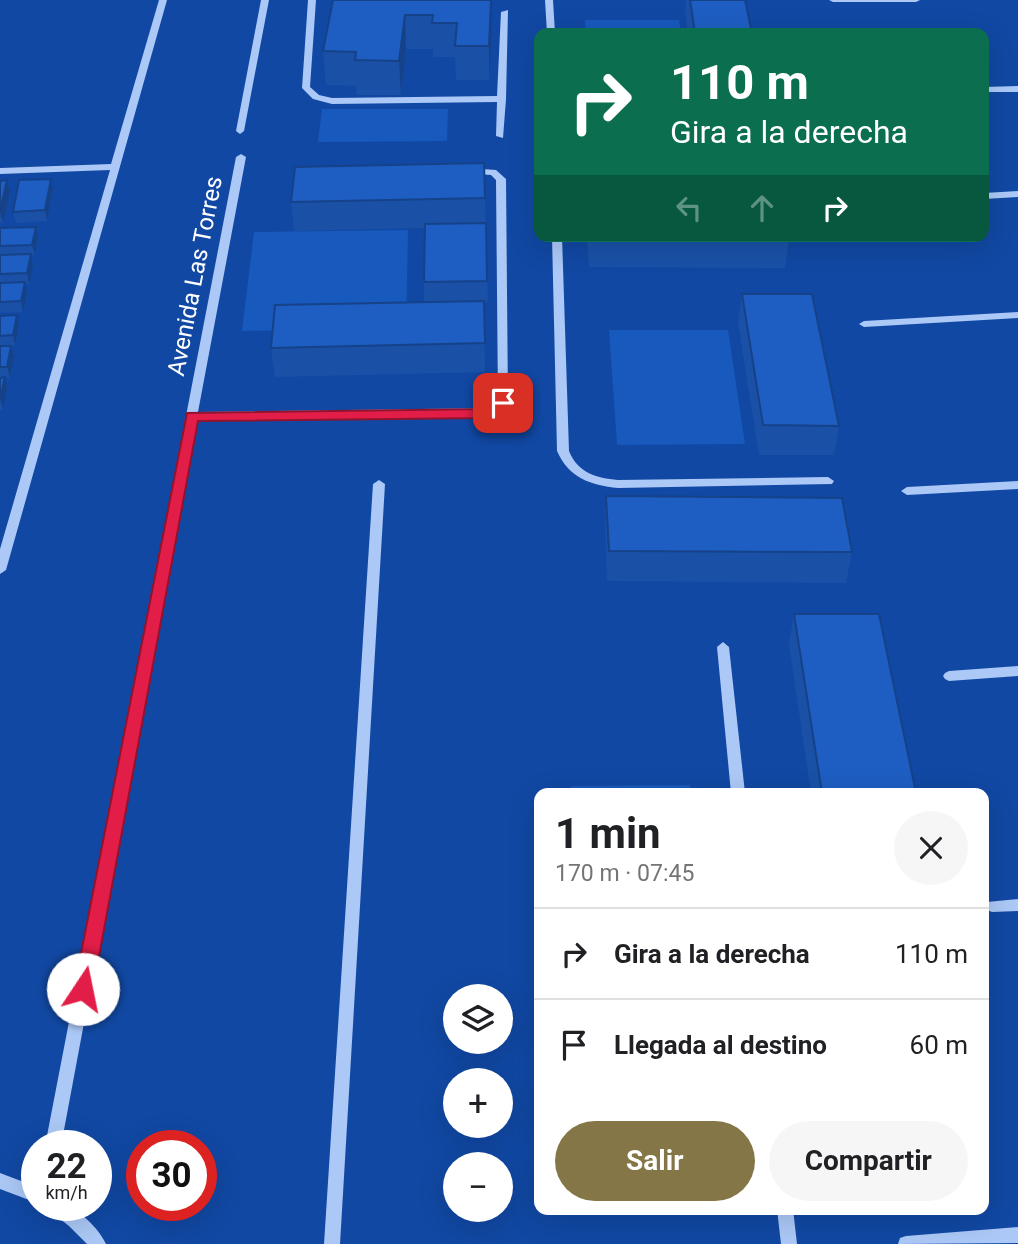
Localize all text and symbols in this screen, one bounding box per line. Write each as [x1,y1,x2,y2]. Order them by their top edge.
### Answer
text: 110 m [670,54,809,111]
icon: right [555,56,646,147]
text: Gira a la derecha [670,113,908,151]
street label: Avenida Las Torres [162,174,228,378]
icon: left [670,189,708,227]
icon: ahead [743,189,781,227]
icon: right [816,189,854,227]
pin [473,373,533,433]
icon: arrive [484,384,522,422]
text: 1 min [555,809,661,858]
button: close [894,811,968,885]
text: 170 m · 07:45 [555,860,694,887]
icon: right [555,935,593,973]
text: Gira a la derecha [614,939,810,969]
text: 110 m [895,939,968,969]
position arrow [46,952,120,1026]
map controls [443,984,513,1222]
button: layers [443,984,513,1054]
icon: arrive [555,1026,593,1064]
text: Llegada al destino [614,1030,827,1060]
text: 60 m [910,1030,968,1060]
button: + [443,1068,513,1138]
button: Salir [555,1121,755,1201]
button: Compartir [769,1121,968,1201]
speed limit sign: 30 [126,1130,217,1221]
text: 22 [46,1146,87,1187]
button: − [443,1152,513,1222]
text: km/h [45,1182,88,1203]

